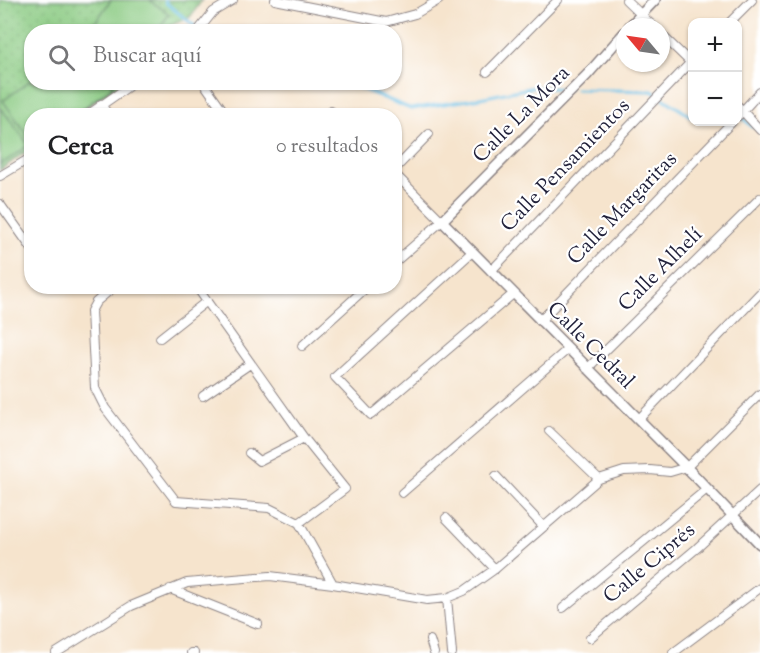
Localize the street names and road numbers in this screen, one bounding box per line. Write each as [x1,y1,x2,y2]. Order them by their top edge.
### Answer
street label: Calle La Mora [467,59,578,170]
street label: Calle Pensamientos [494,93,638,239]
street label: Calle Margaritas [561,146,685,272]
street label: Calle Alhelí [612,221,710,319]
street label: Calle Cedral [539,295,641,397]
street label: Calle Ciprés [597,516,703,612]

